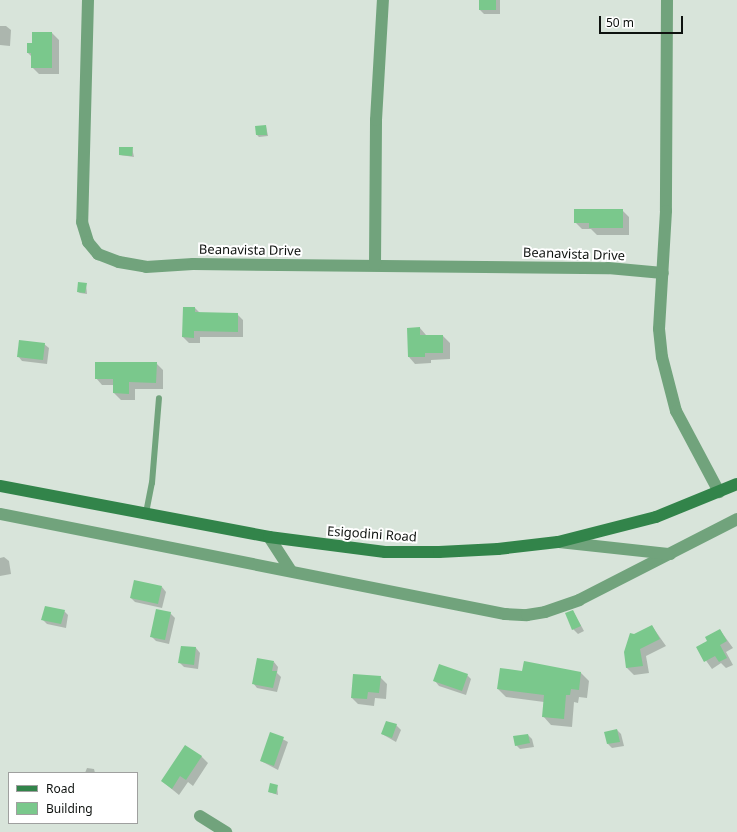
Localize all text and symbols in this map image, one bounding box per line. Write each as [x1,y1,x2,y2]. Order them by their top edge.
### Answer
scale bar [601,8,685,34]
text: 50 m [606,14,634,31]
street label: Beanavista Drive [199,241,301,259]
street label: Beanavista Drive [523,244,625,264]
street label: Esigodini Road [327,523,417,545]
legend [8,772,138,824]
text: Road [46,780,75,797]
text: Building [46,800,93,817]

